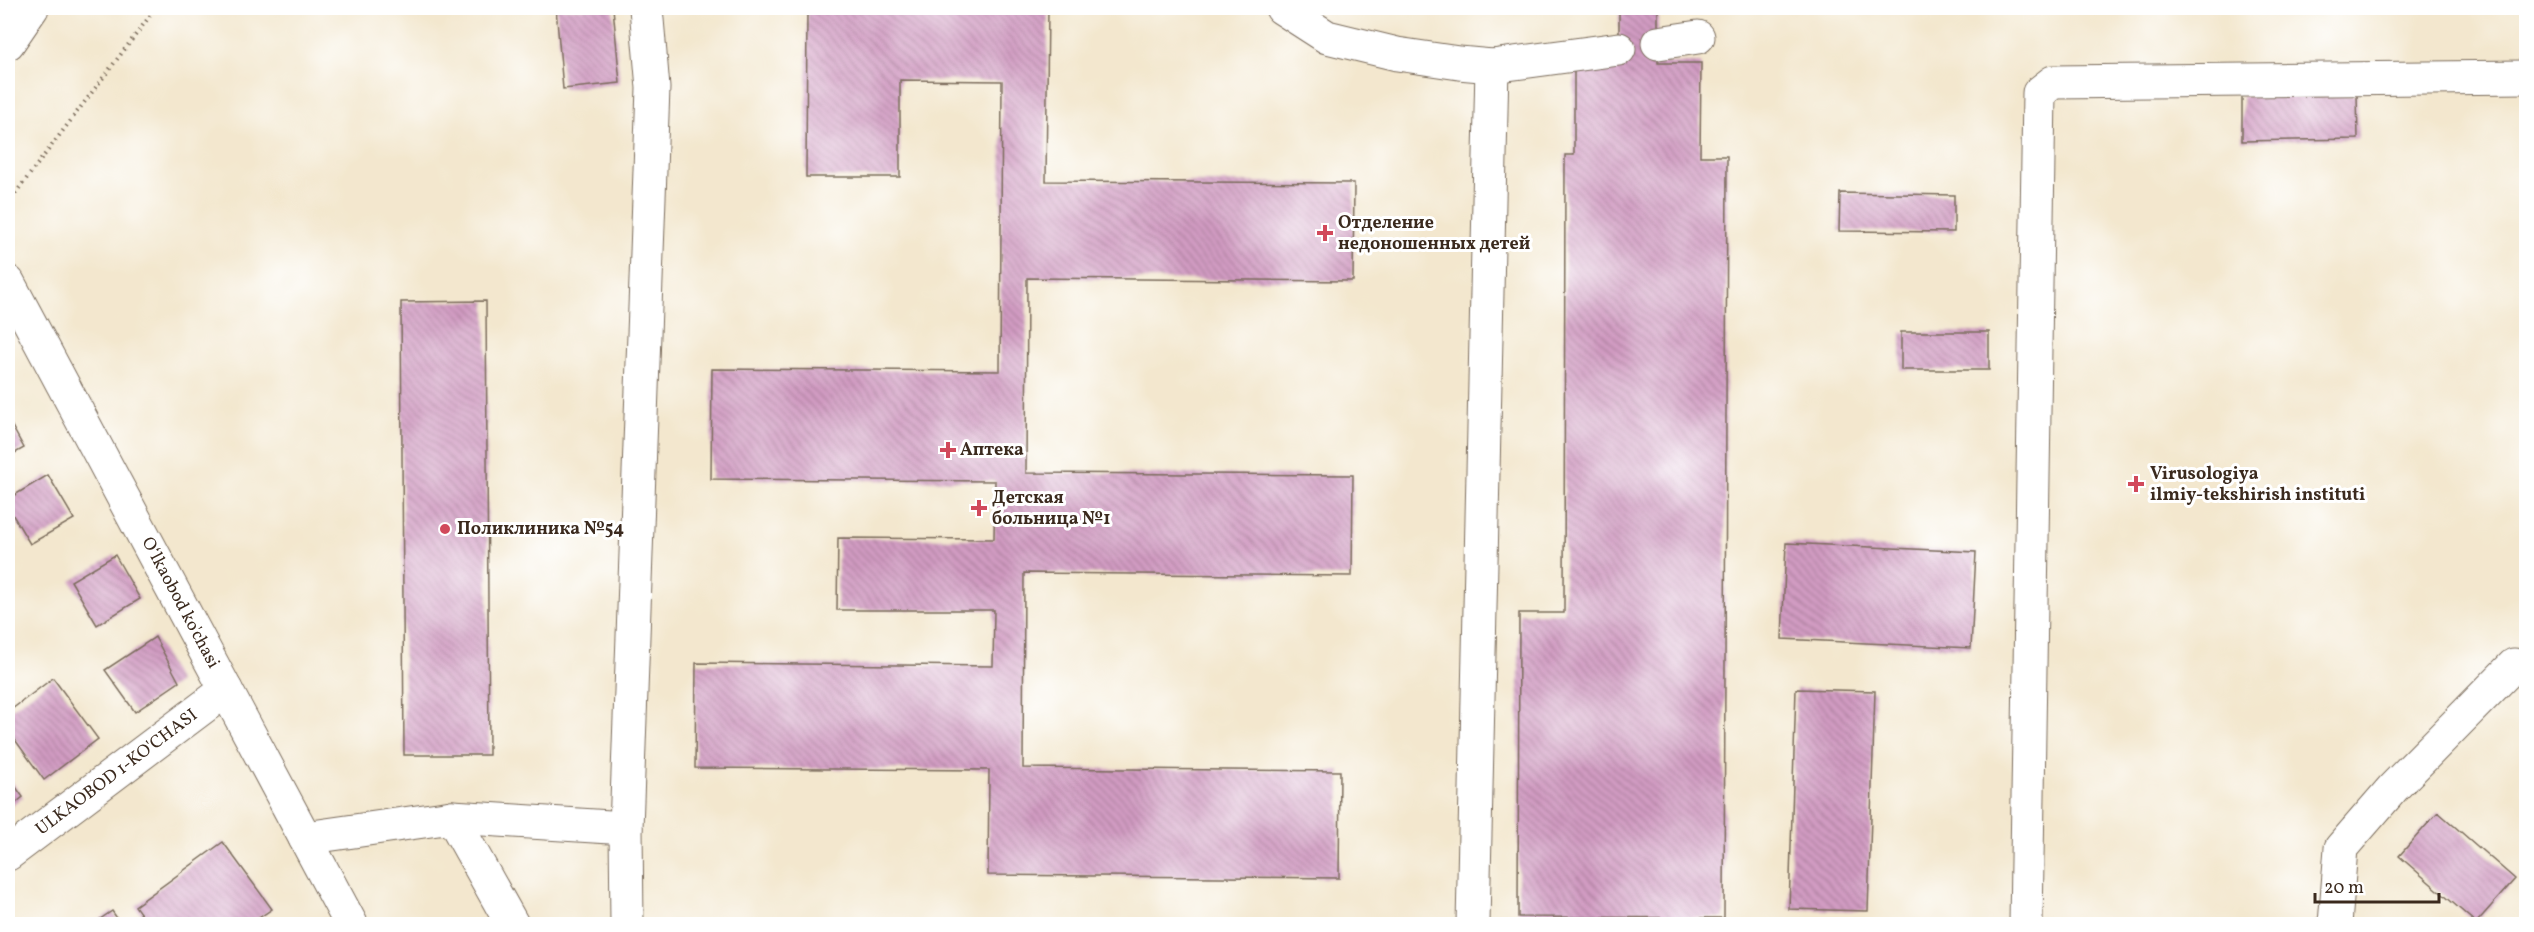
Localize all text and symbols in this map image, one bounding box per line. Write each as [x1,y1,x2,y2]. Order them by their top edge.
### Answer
place label: Отделение недоношенных детей [1338,211,1530,257]
marker: Отделение недоношенных детей [1316,224,1334,242]
place label: Аптека [960,438,1024,463]
marker: Аптека [941,443,955,457]
place label: Virusologiya ilmiy-tekshirish instituti [2150,462,2365,508]
marker: Virusologiya ilmiy-tekshirish instituti [2127,475,2145,493]
place label: Детская больница №1 [992,486,1110,532]
marker: Детская больница №1 [970,499,988,517]
place label: Поликлиника №54 [457,517,624,542]
marker: Поликлиника №54 [438,522,452,536]
street label: Oʻlkaobod ko'chasi [135,533,225,673]
street label: ULKAOBOD 1-KO'CHASI [30,703,203,841]
scale bar [2315,866,2440,904]
text: 20 m [2324,876,2364,901]

